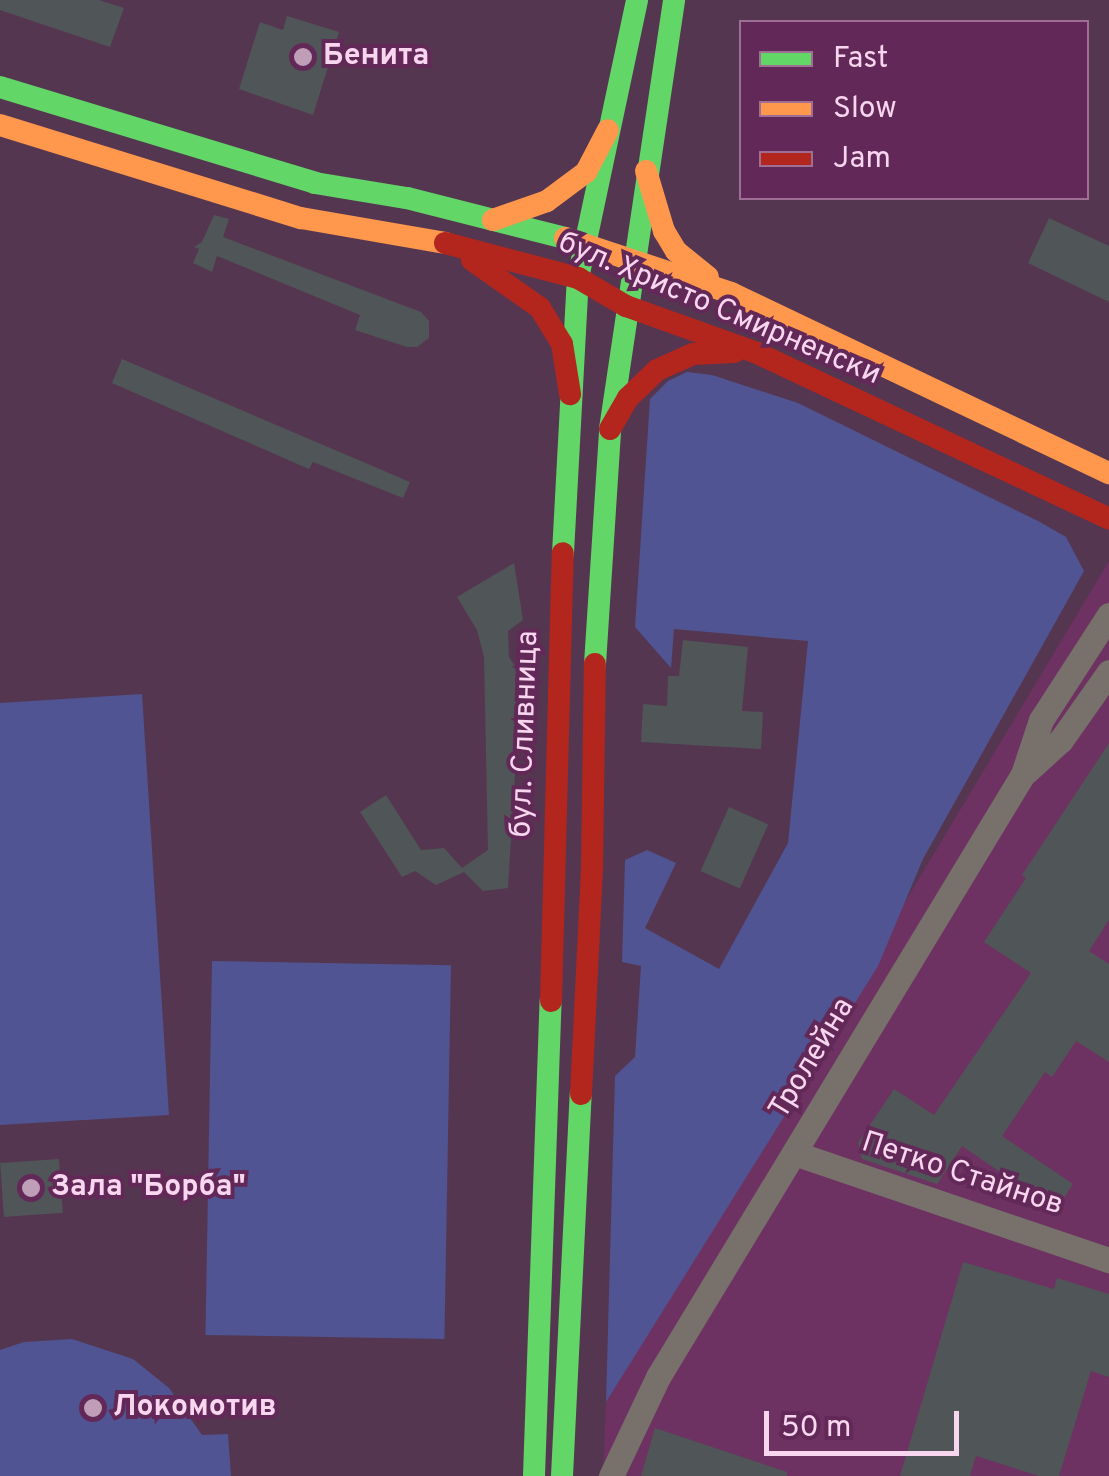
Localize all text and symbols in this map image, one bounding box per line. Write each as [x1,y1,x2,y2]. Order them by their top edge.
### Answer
legend [739,20,1089,200]
place label: Бенита [323,39,429,75]
text: Fast [833,41,888,78]
marker: Бенита [292,46,314,68]
text: Slow [833,91,897,128]
text: Jam [833,141,891,178]
street label: бул. Христо Смирненски [552,226,886,394]
street label: бул. Сливница [504,630,548,838]
street label: Тролейна [763,992,863,1126]
street label: Петко Стайнов [857,1125,1067,1225]
place label: Зала "Борба" [51,1170,246,1206]
marker: Зала "Борба" [20,1177,42,1199]
place label: Локомотив [113,1390,277,1426]
scale bar [769,1391,964,1453]
marker: Локомотив [82,1397,104,1419]
text: 50 m [781,1410,851,1447]

